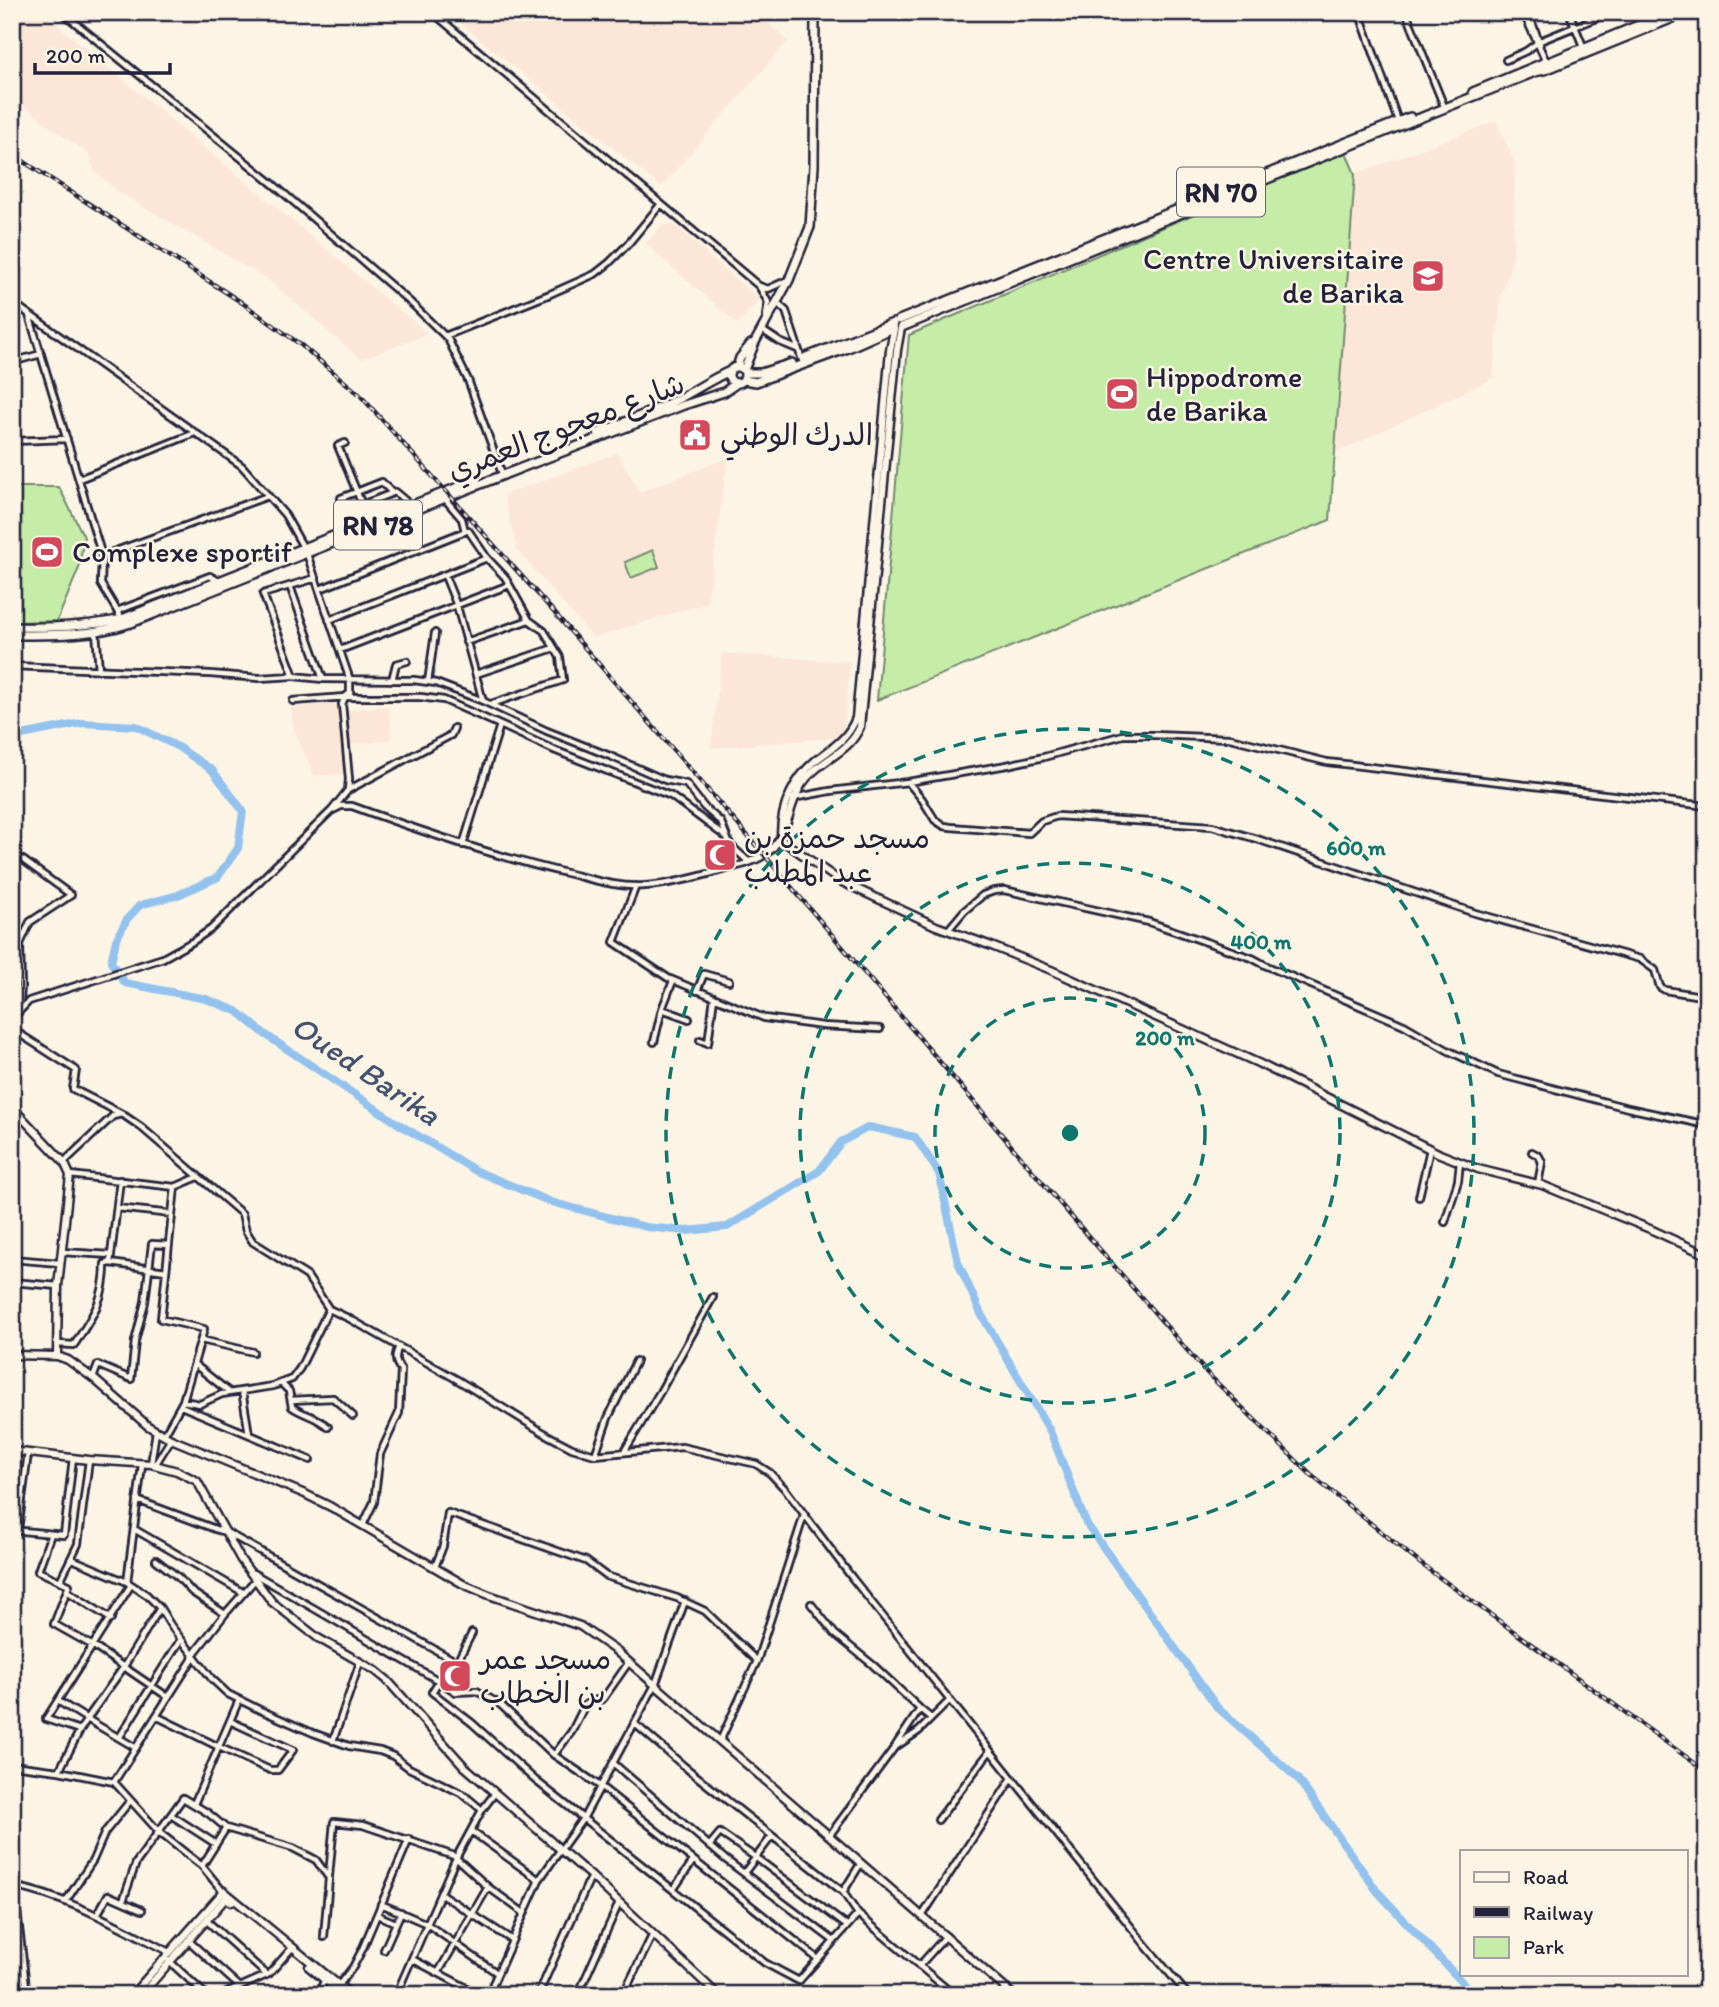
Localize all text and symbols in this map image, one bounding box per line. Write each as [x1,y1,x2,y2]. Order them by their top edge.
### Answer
scale bar [35,32,170,76]
text: 200 m [46,43,106,68]
road number: RN 70 [1177,168,1265,216]
place label: Centre Universitaire de Barika [1143,240,1404,311]
school or university icon: Centre Universitaire de Barika [1409,257,1447,295]
place label: Hippodrome de Barika [1146,358,1302,429]
street label: شارع معجوج العمري [442,364,691,492]
sports icon: Hippodrome de Barika [1103,375,1141,413]
public building icon: الدرك الوطني [676,416,714,454]
place label: الدرك الوطني [720,416,873,461]
road number: RN 78 [334,500,422,550]
sports icon: Complexe sportif [28,533,66,571]
place label: Complexe sportif [72,533,293,570]
place label: مسجد حمزة بن عبد المطلب [744,819,930,890]
text: 600 m [1326,835,1386,860]
mosque icon: مسجد حمزة بن عبد المطلب [701,836,739,874]
text: 400 m [1231,929,1292,954]
water label: Oued Barika [285,1006,448,1134]
text: 200 m [1135,1025,1195,1050]
centre of rings [1058,1121,1082,1145]
place label: مسجد عمر بن الخطاب [477,1640,611,1711]
mosque icon: مسجد عمر بن الخطاب [436,1657,474,1695]
legend [1460,1850,1688,1976]
text: Road [1523,1864,1569,1889]
text: Railway [1523,1900,1593,1925]
text: Park [1523,1934,1565,1959]

